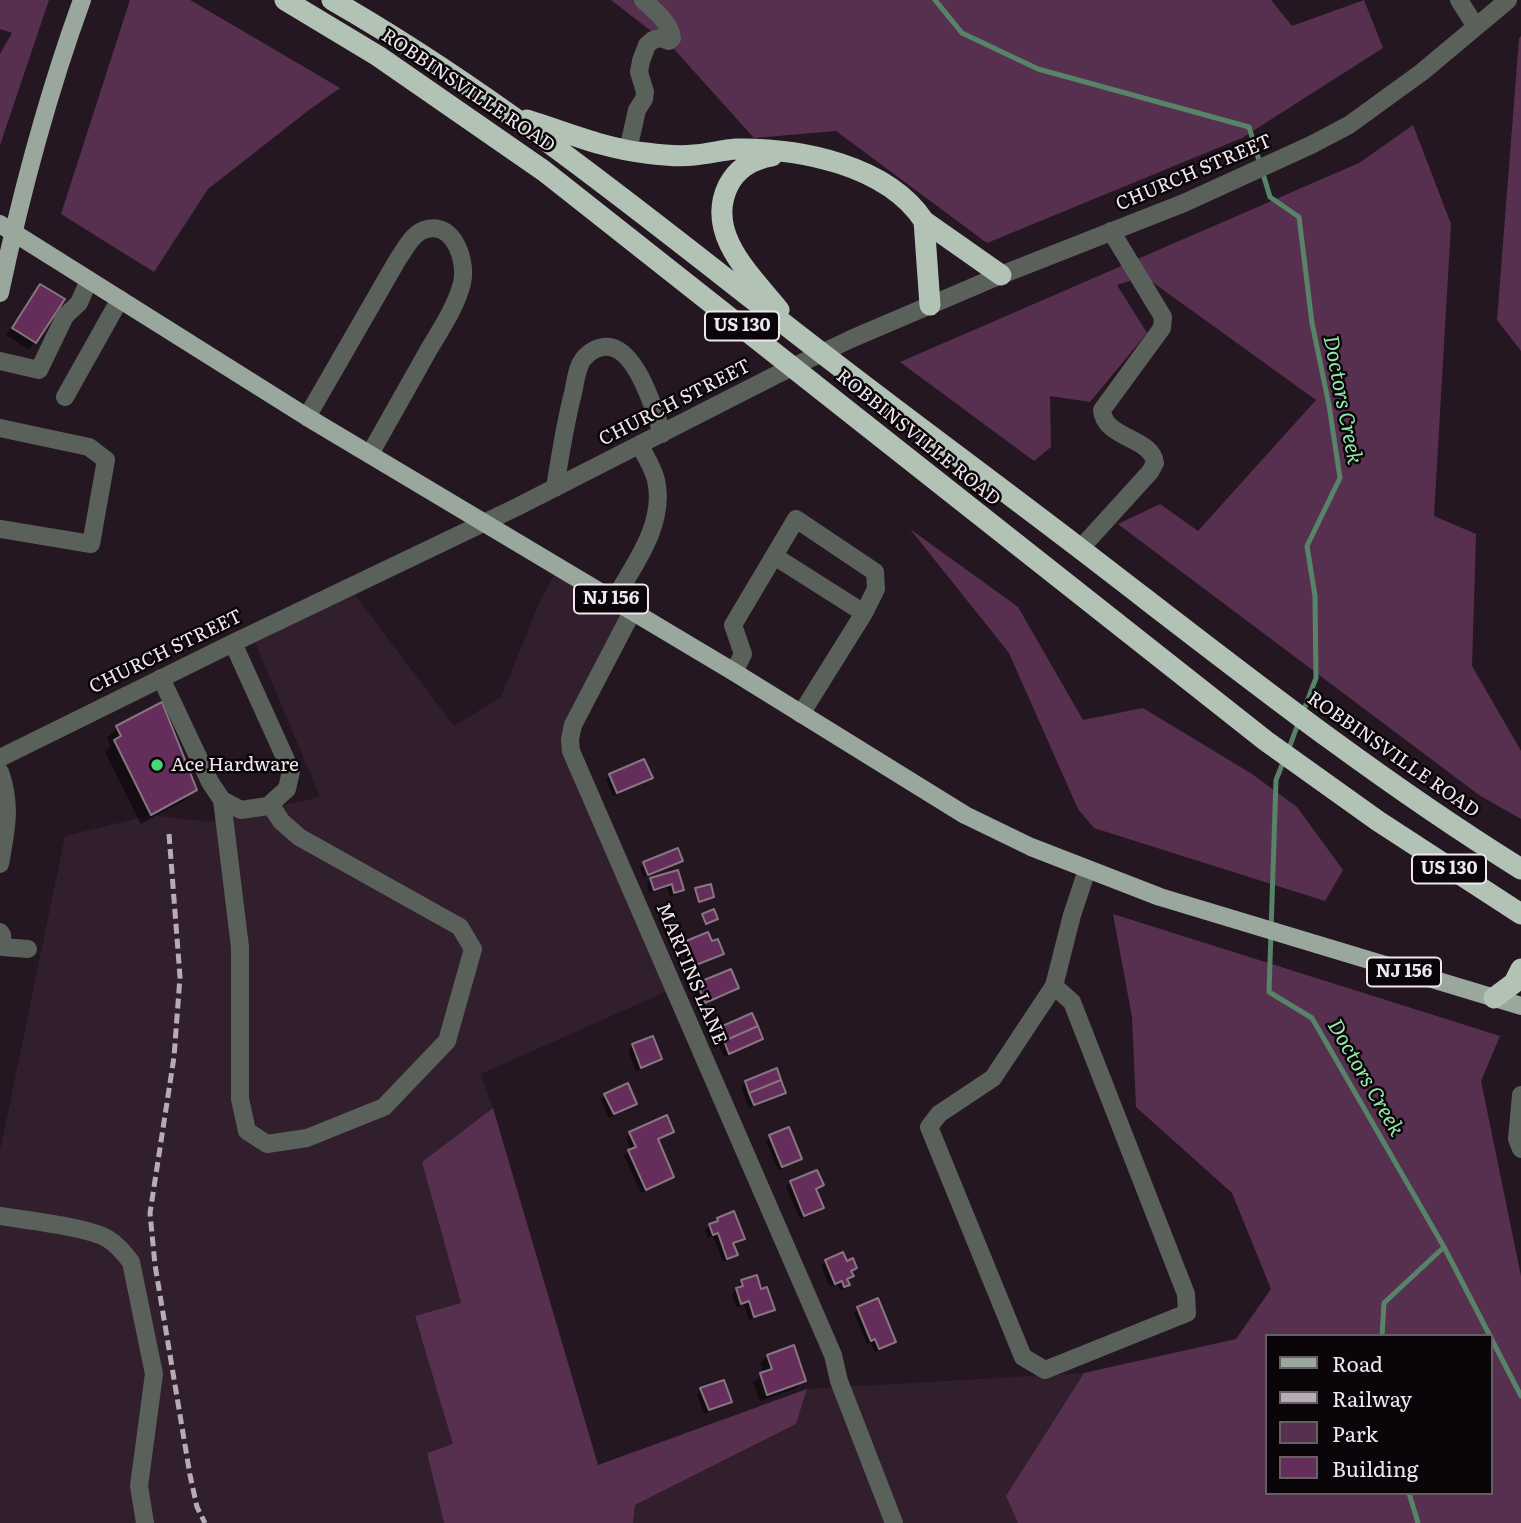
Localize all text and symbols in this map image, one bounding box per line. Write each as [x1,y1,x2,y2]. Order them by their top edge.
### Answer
street label: ROBBINSVILLE ROAD [377,24,559,158]
street label: CHURCH STREET [1113,130,1275,216]
road number: US 130 [705,312,779,340]
water label: Doctors Creek [1317,333,1367,467]
street label: CHURCH STREET [595,355,755,451]
street label: ROBBINSVILLE ROAD [831,365,1005,511]
road number: NJ 156 [574,584,648,614]
street label: CHURCH STREET [86,605,246,699]
street label: ROBBINSVILLE ROAD [1303,687,1483,823]
place label: Ace Hardware [171,754,299,776]
marker: Ace Hardware [149,757,165,773]
road number: US 130 [1412,854,1486,884]
street label: MARTINS LANE [651,900,731,1048]
road number: NJ 156 [1367,958,1441,987]
water label: Doctors Creek [1321,1015,1409,1141]
legend [1266,1334,1493,1495]
text: Road [1332,1347,1383,1378]
text: Railway [1332,1382,1412,1413]
text: Park [1332,1417,1378,1448]
text: Building [1332,1452,1418,1483]

